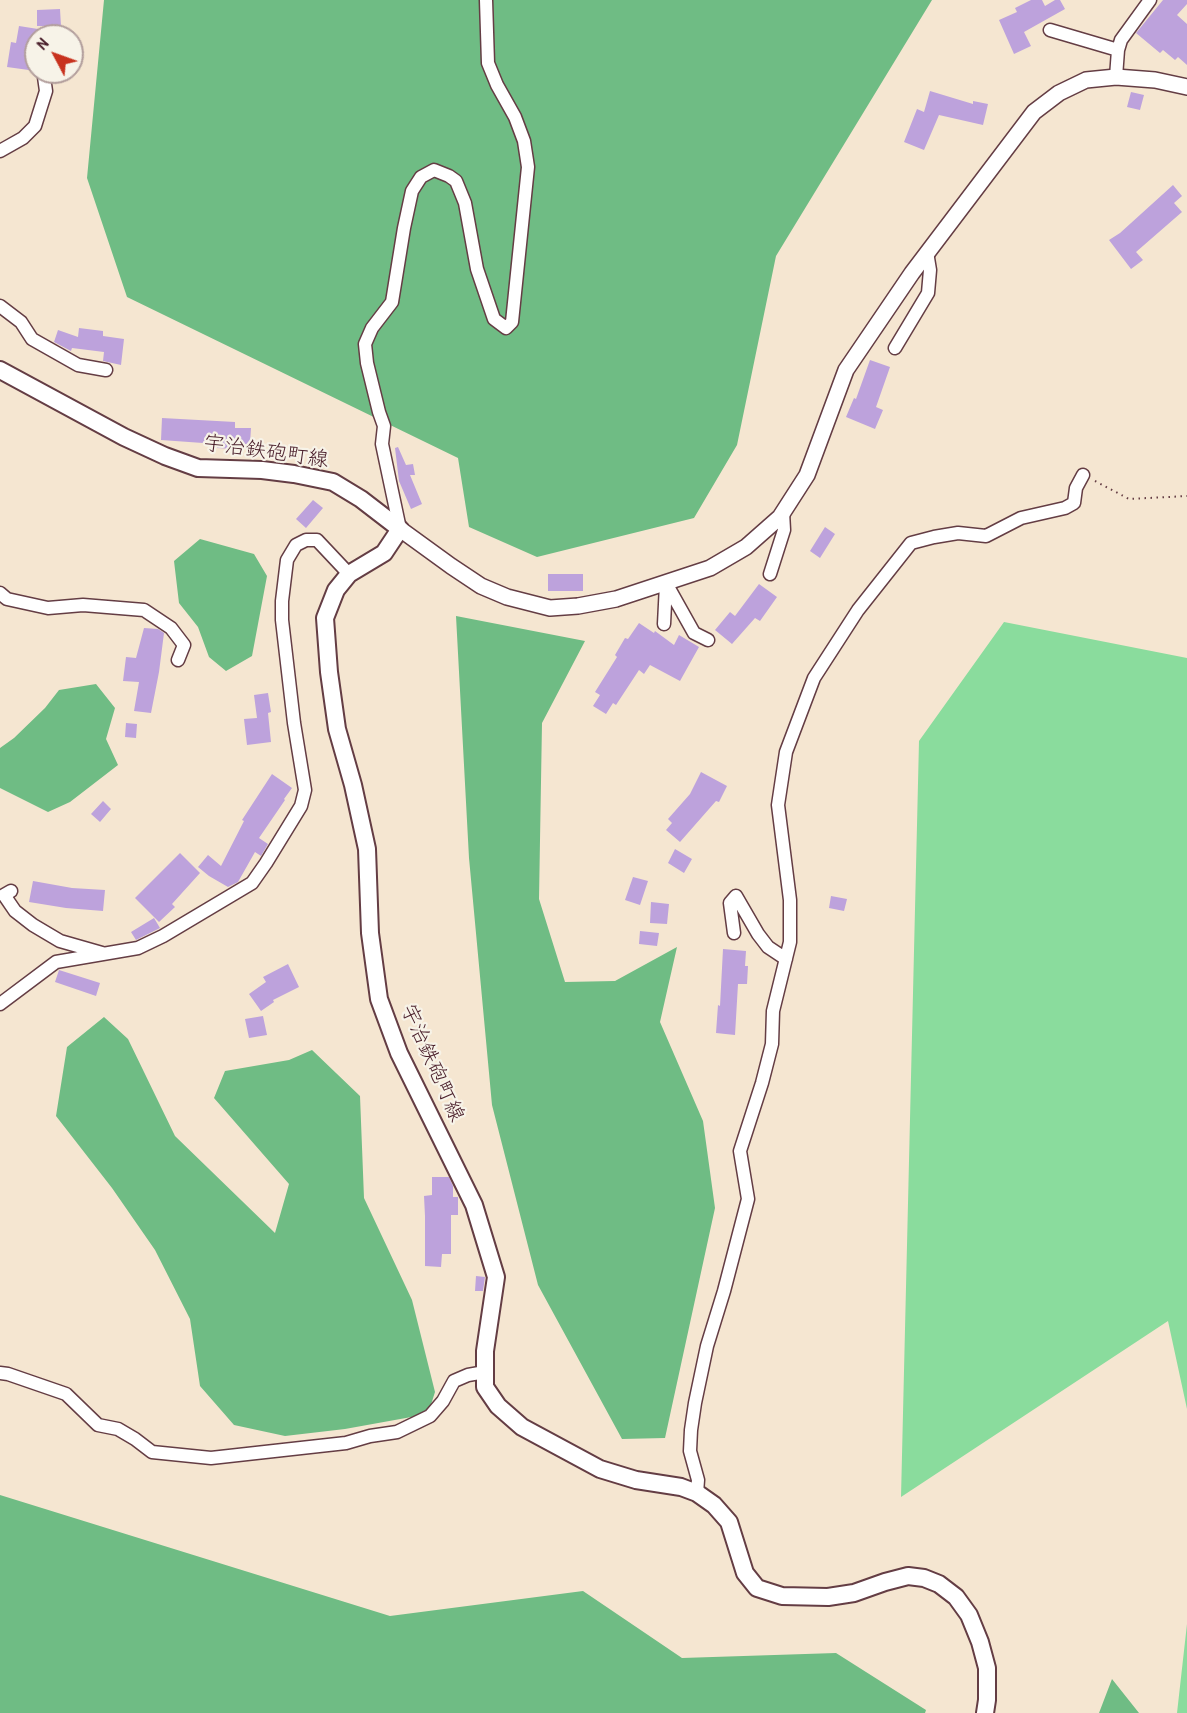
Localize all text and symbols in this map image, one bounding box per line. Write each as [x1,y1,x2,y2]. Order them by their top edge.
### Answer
north arrow [24,24,84,84]
text: N [31,33,53,54]
street label: 宇治鉄砲町線 [202,431,330,473]
street label: 宇治鉄砲町線 [395,1000,469,1126]

